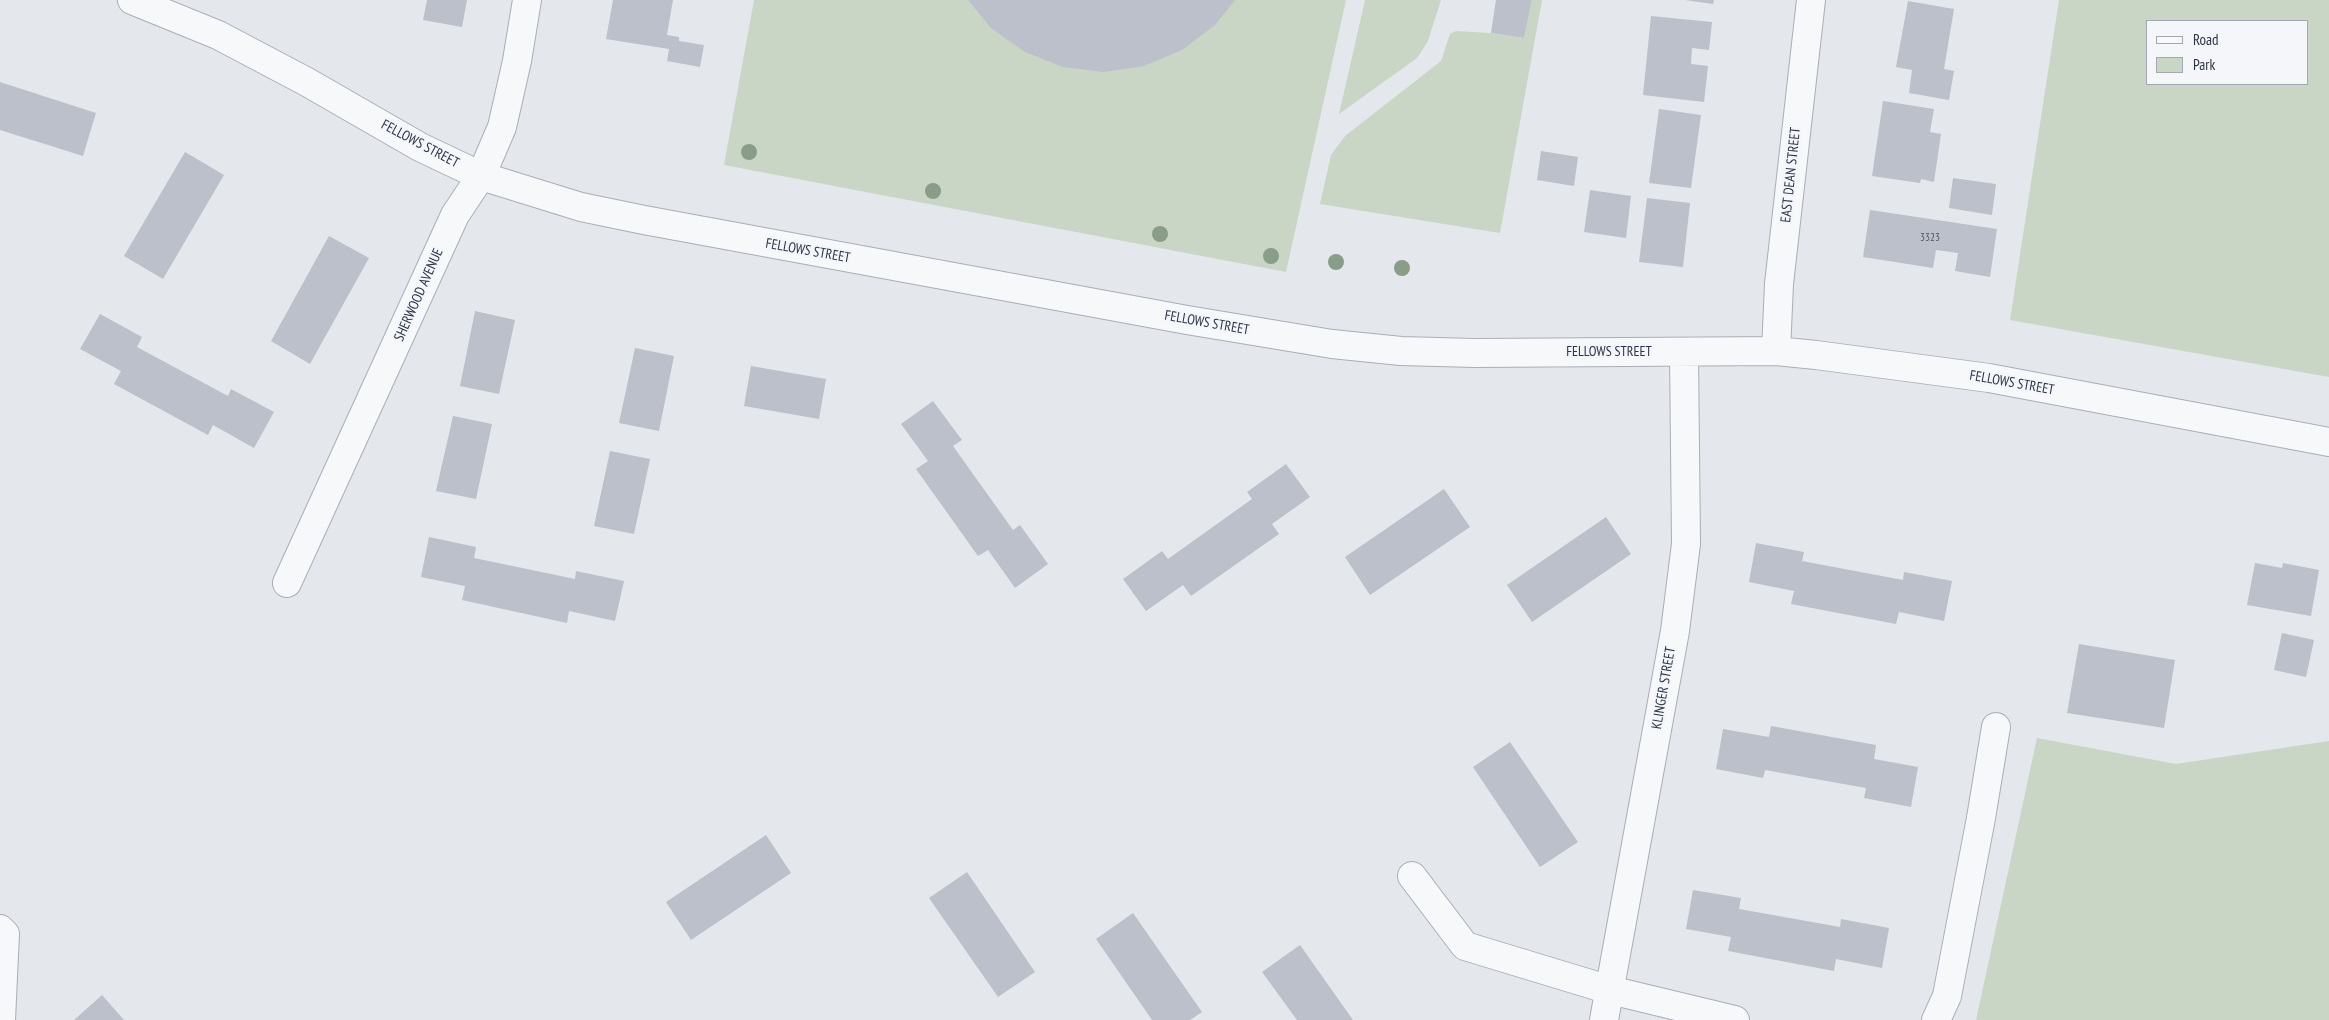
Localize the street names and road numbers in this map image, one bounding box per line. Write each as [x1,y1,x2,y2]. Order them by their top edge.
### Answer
street label: FELLOWS STREET [378,116,462,172]
street label: EAST DEAN STREET [1778,127,1804,223]
street label: FELLOWS STREET [764,235,852,267]
street label: SHERWOOD AVENUE [391,246,447,344]
street label: FELLOWS STREET [1163,307,1251,339]
street label: FELLOWS STREET [1566,344,1652,360]
street label: FELLOWS STREET [1968,367,2056,399]
street label: KLINGER STREET [1648,646,1680,730]

